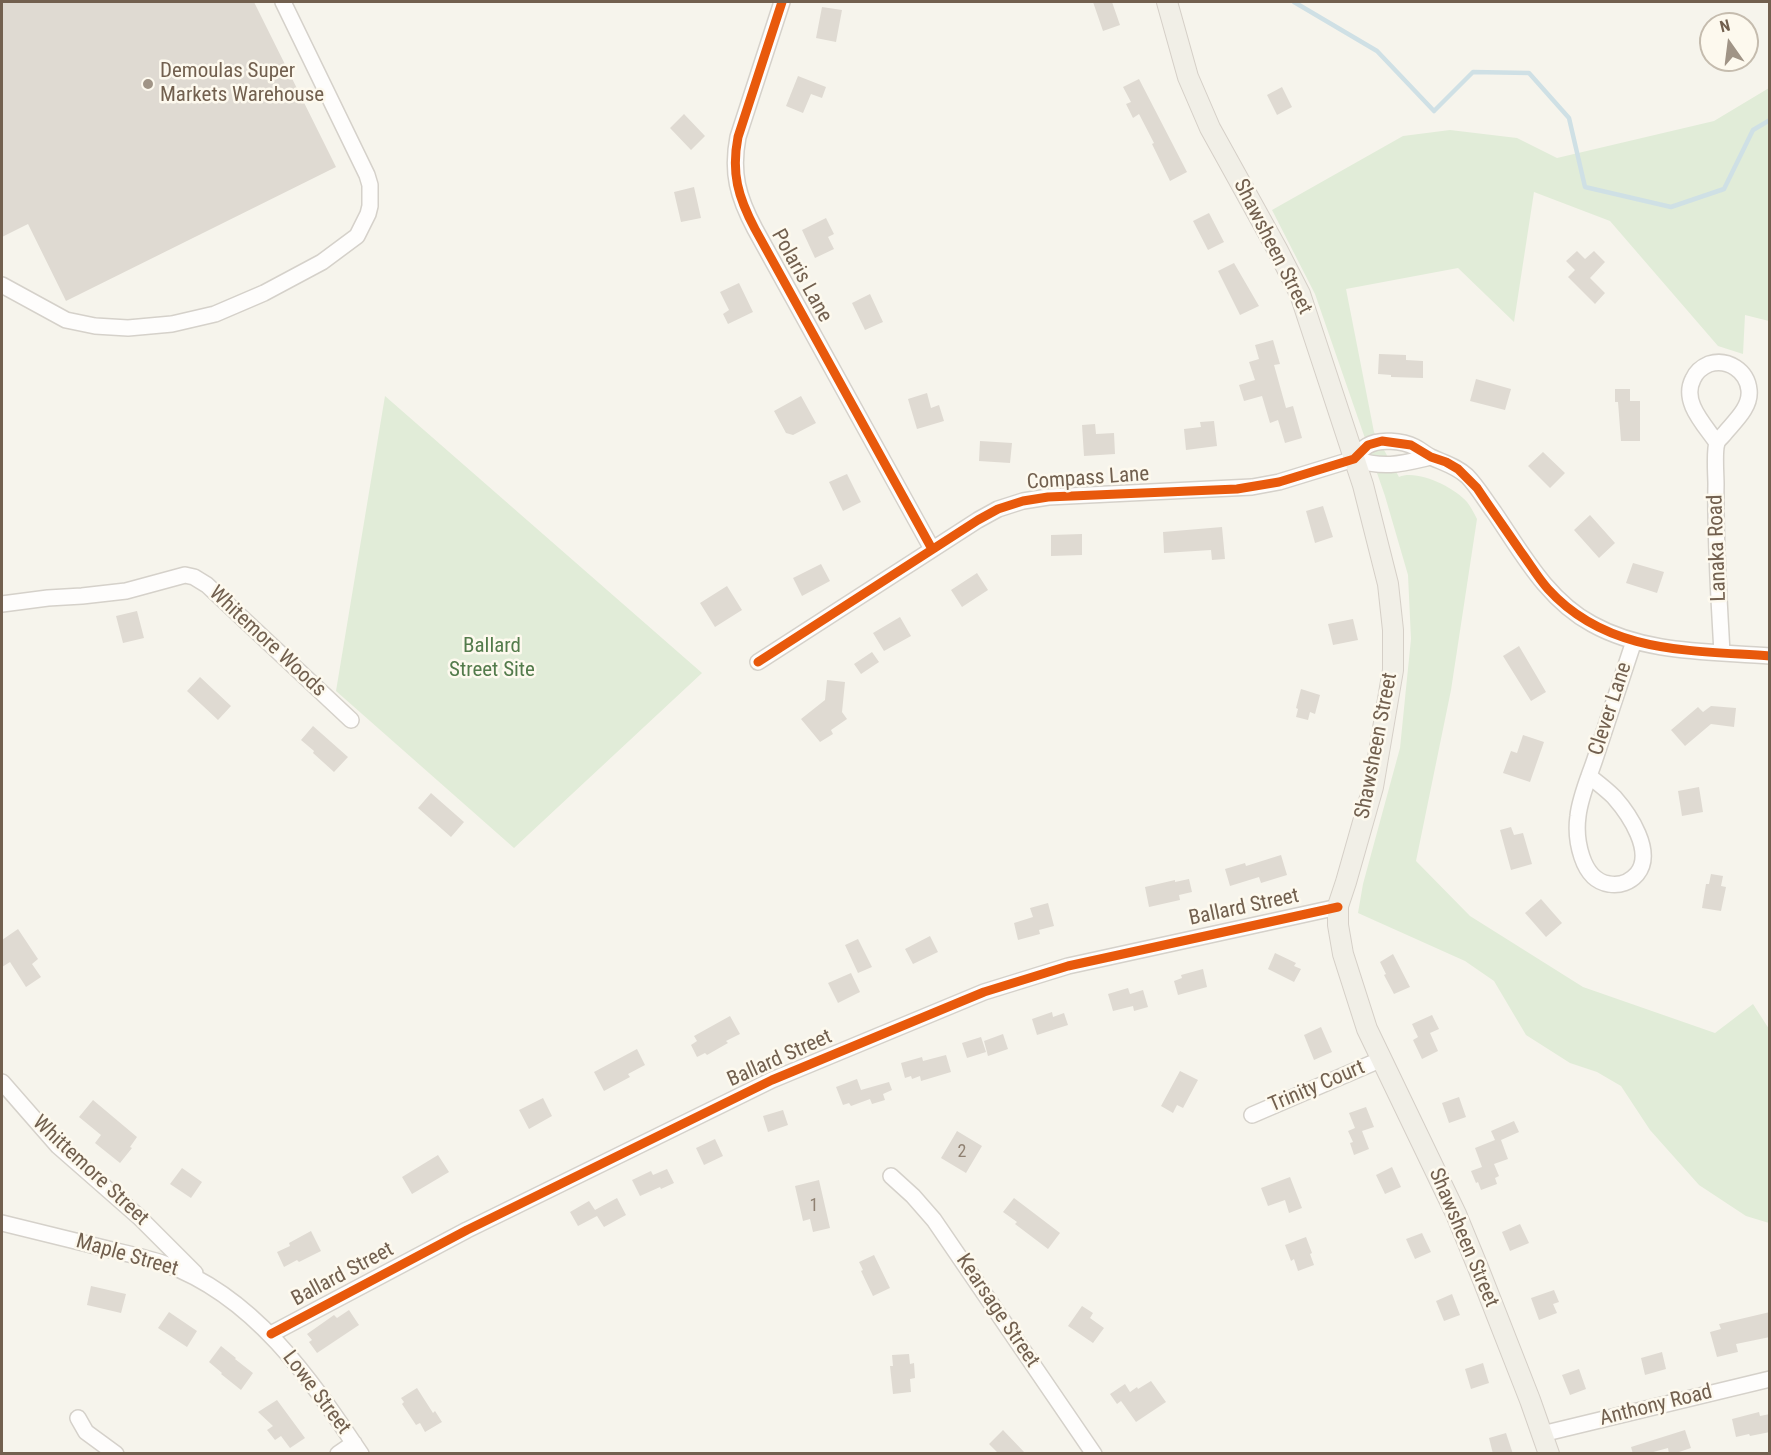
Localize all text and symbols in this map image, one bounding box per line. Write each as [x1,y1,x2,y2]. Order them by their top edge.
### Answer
north arrow [1699,12,1759,72]
text: N [1718,16,1732,36]
place label: Demoulas Super Markets Warehouse [160,59,324,109]
marker: Demoulas Super Markets Warehouse [141,77,155,91]
street label: Shawsheen Street [1227,175,1317,319]
street label: Polaris Lane [765,225,837,327]
street label: Compass Lane [1026,462,1150,496]
street label: Lanaka Road [1704,494,1732,602]
street label: Whitemore Woods [203,581,331,703]
park label: Ballard Street Site [449,634,535,684]
street label: Clever Lane [1584,659,1638,759]
street label: Shawsheen Street [1350,671,1404,821]
street label: Ballard Street [1187,884,1301,932]
street label: Ballard Street [724,1025,836,1093]
street label: Trinity Court [1265,1055,1369,1119]
street label: Whittemore Street [27,1111,153,1231]
house number: 2 [958,1141,966,1163]
street label: Shawsheen Street [1422,1165,1504,1311]
house number: 1 [810,1195,818,1217]
street label: Maple Street [73,1229,181,1283]
street label: Ballard Street [288,1238,398,1312]
street label: Kearsage Street [950,1250,1044,1372]
street label: Lowe Street [276,1346,356,1440]
street label: Anthony Road [1597,1380,1715,1432]

